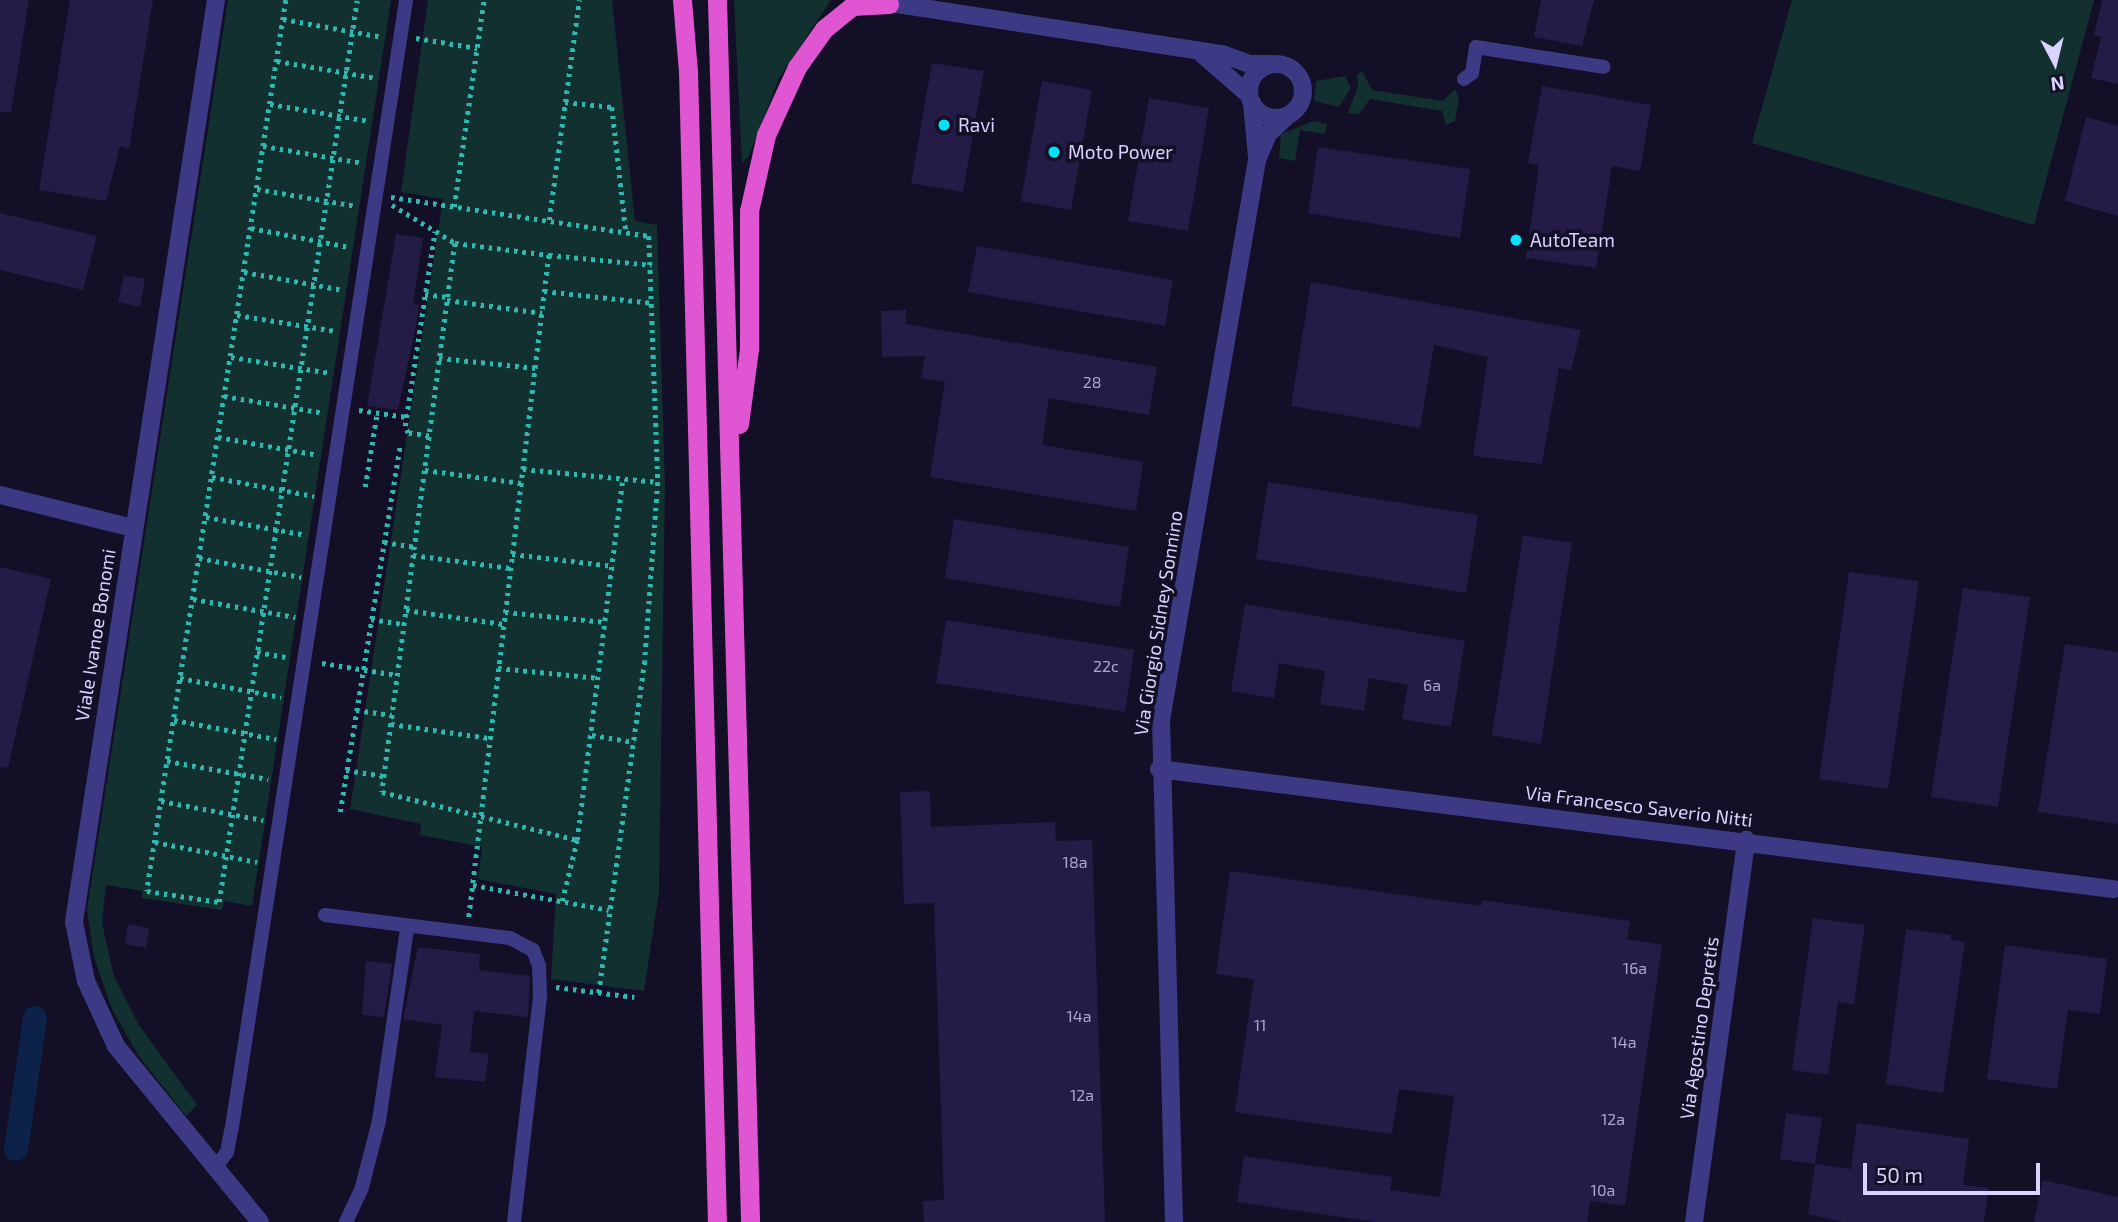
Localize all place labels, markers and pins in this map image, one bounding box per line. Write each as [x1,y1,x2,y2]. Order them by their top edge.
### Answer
place label: Ravi [958,114,995,136]
marker: Ravi [936,117,952,133]
place label: Moto Power [1068,141,1173,163]
marker: Moto Power [1046,144,1062,160]
place label: AutoTeam [1530,229,1615,251]
marker: AutoTeam [1508,232,1524,248]

